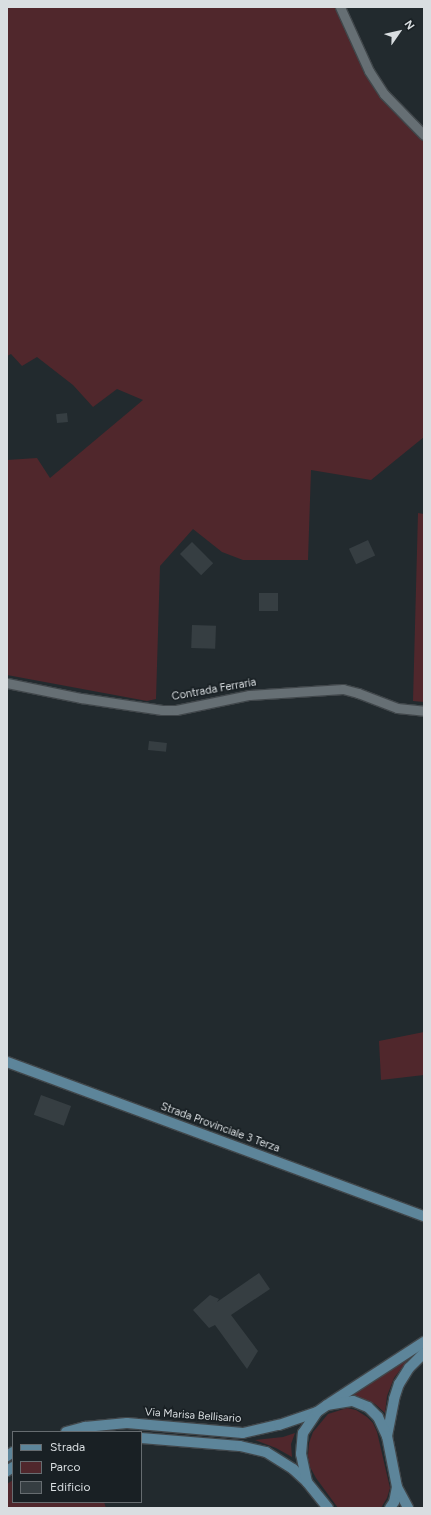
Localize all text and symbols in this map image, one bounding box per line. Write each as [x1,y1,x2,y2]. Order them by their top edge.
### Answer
north arrow [379,12,419,52]
text: N [402,18,417,32]
street label: Contrada Ferraria [171,676,257,704]
street label: Strada Provinciale 3 Terza [159,1100,281,1156]
street label: Via Marisa Bellisario [144,1406,242,1426]
legend [12,1431,142,1503]
text: Strada [50,1440,85,1454]
text: Parco [50,1460,80,1474]
text: Edificio [50,1480,90,1494]

